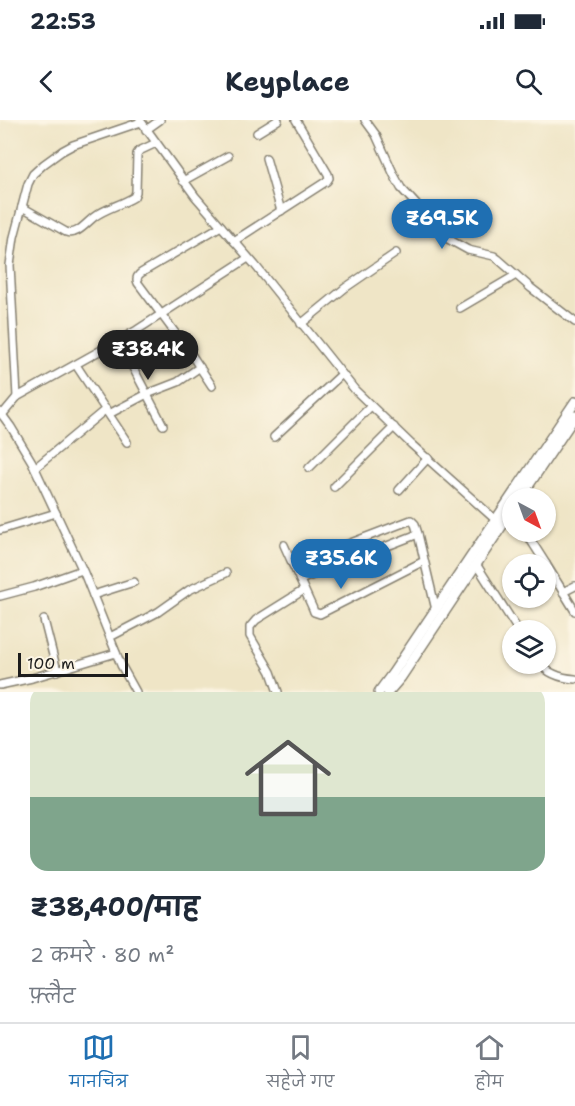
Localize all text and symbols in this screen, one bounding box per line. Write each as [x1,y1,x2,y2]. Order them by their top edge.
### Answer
text: 22:53 [30,7,96,36]
text: Keyplace [225,63,350,100]
icon: back [30,65,63,98]
icon: search [512,65,545,98]
pin: ₹69.5K [393,199,491,250]
text: ₹69.5K [406,205,478,231]
pin: ₹38.4K [99,330,197,381]
text: ₹38.4K [111,336,185,362]
north arrow [502,488,556,542]
map controls [502,488,556,674]
pin: ₹35.6K [292,539,390,590]
text: ₹35.6K [305,545,377,571]
button: locate [502,554,556,608]
button: layers [502,620,556,674]
scale bar [18,650,128,678]
text: 100 m [27,653,75,674]
icon: home [234,724,342,832]
text: ₹38,400/माह [30,889,199,924]
text: 2 कमरे · 80 m² [30,942,175,968]
text: फ़्लैट [30,983,76,1009]
tab: मानचित्र [69,1031,128,1099]
tab: सहेजे गए [266,1031,334,1099]
tab: होम [473,1031,506,1099]

